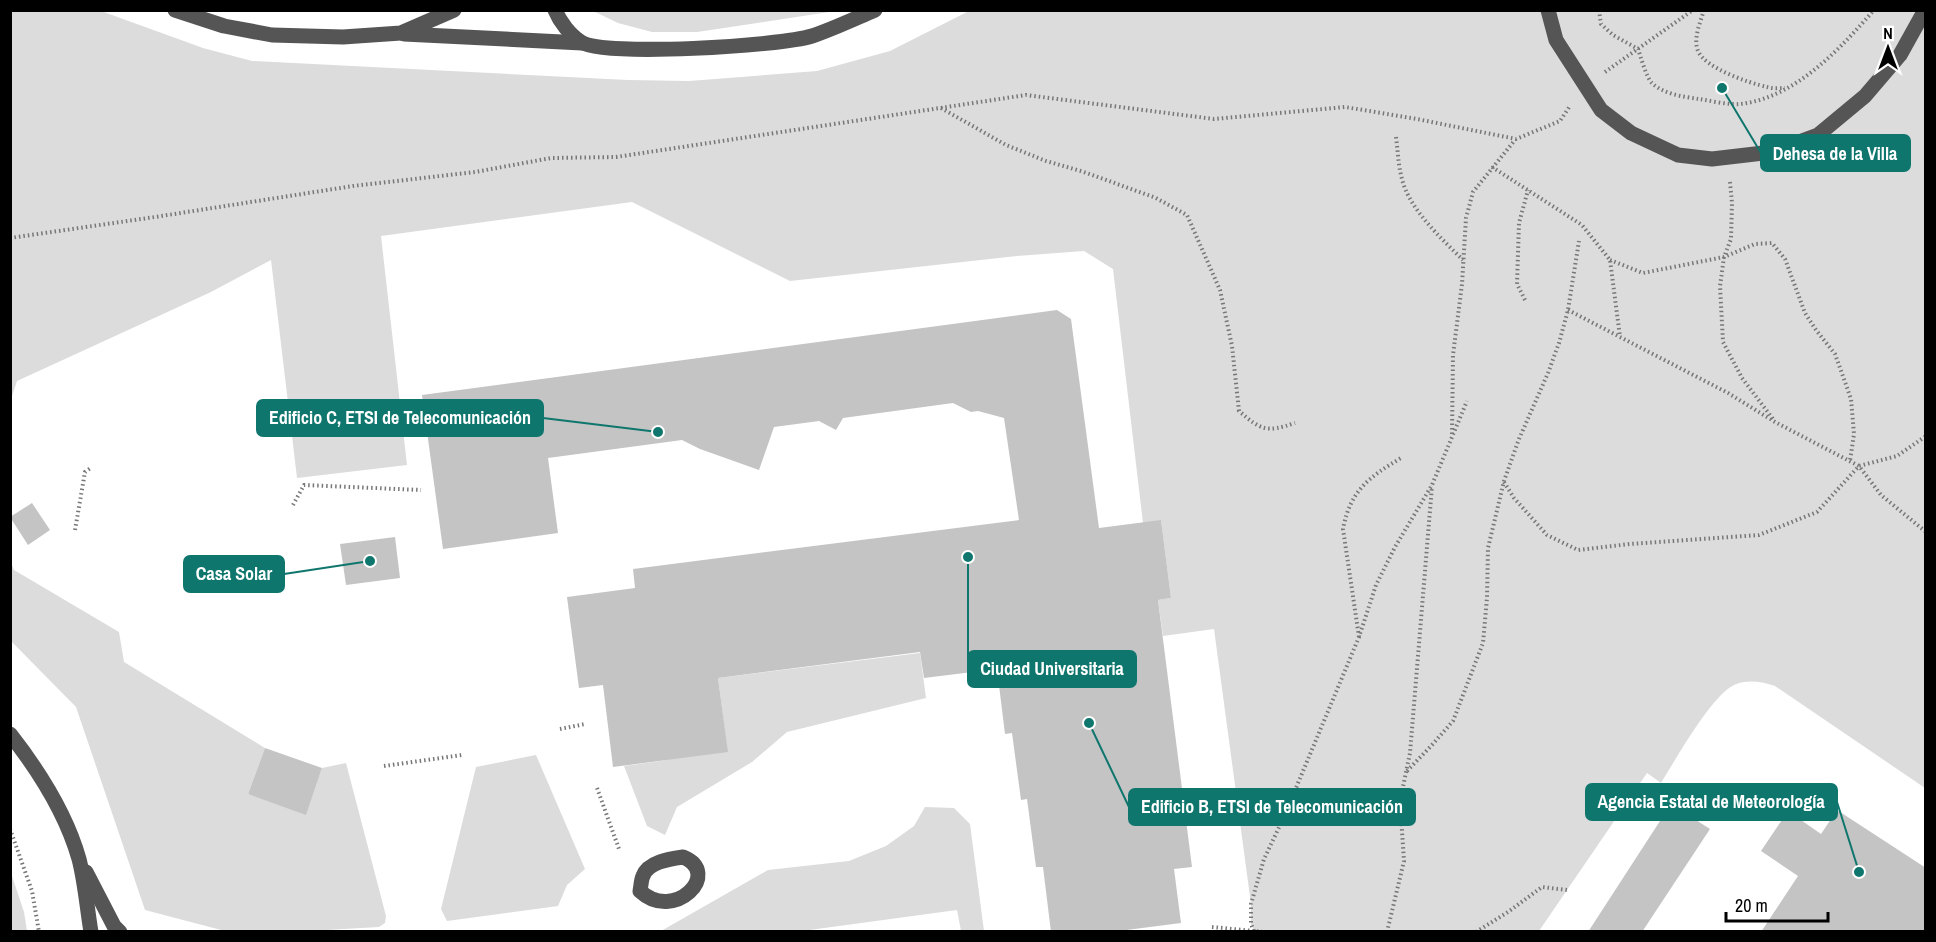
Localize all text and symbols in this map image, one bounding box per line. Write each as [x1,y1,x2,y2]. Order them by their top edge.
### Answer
north arrow [1858,18,1918,78]
text: N [1883,22,1893,44]
callout: Dehesa de la Villa [1761,135,1910,171]
text: Dehesa de la Villa [1773,141,1898,166]
callout: Edificio C, ETSI de Telecomunicación [257,400,543,436]
text: Edificio C, ETSI de Telecomunicación [269,405,531,430]
callout: Casa Solar [184,556,284,592]
text: Casa Solar [196,561,272,586]
callout: Ciudad Universitaria [968,651,1136,687]
text: Ciudad Universitaria [980,656,1125,681]
callout: Agencia Estatal de Meteorología [1586,784,1837,820]
callout: Edificio B, ETSI de Telecomunicación [1129,789,1415,825]
text: Agencia Estatal de Meteorología [1597,789,1825,814]
text: Edificio B, ETSI de Telecomunicación [1141,794,1403,819]
scale bar [1726,885,1828,923]
text: 20 m [1735,893,1768,918]

